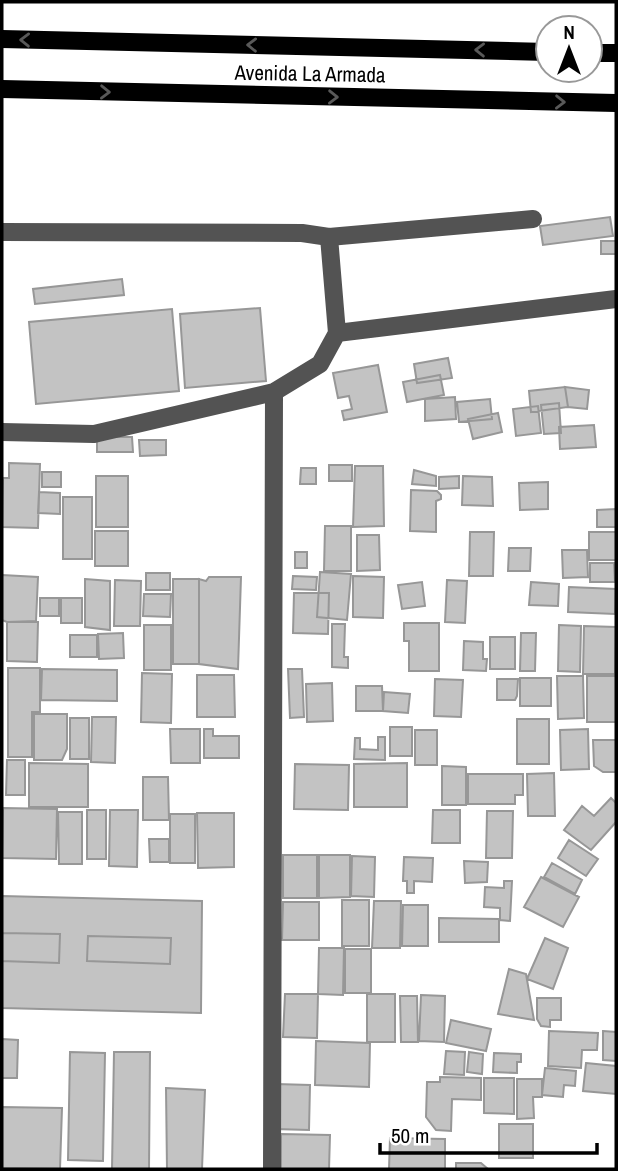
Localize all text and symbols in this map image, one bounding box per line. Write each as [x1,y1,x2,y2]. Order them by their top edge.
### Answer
north arrow [534,14,604,84]
text: N [563,19,575,45]
one-way arrow [19,32,30,48]
one-way arrow [247,37,257,53]
one-way arrow [474,42,485,58]
street label: Avenida La Armada [233,58,386,89]
one-way arrow [100,84,111,99]
one-way arrow [328,89,338,105]
one-way arrow [555,94,566,110]
scale bar [380,1112,597,1156]
text: 50 m [391,1121,429,1150]

